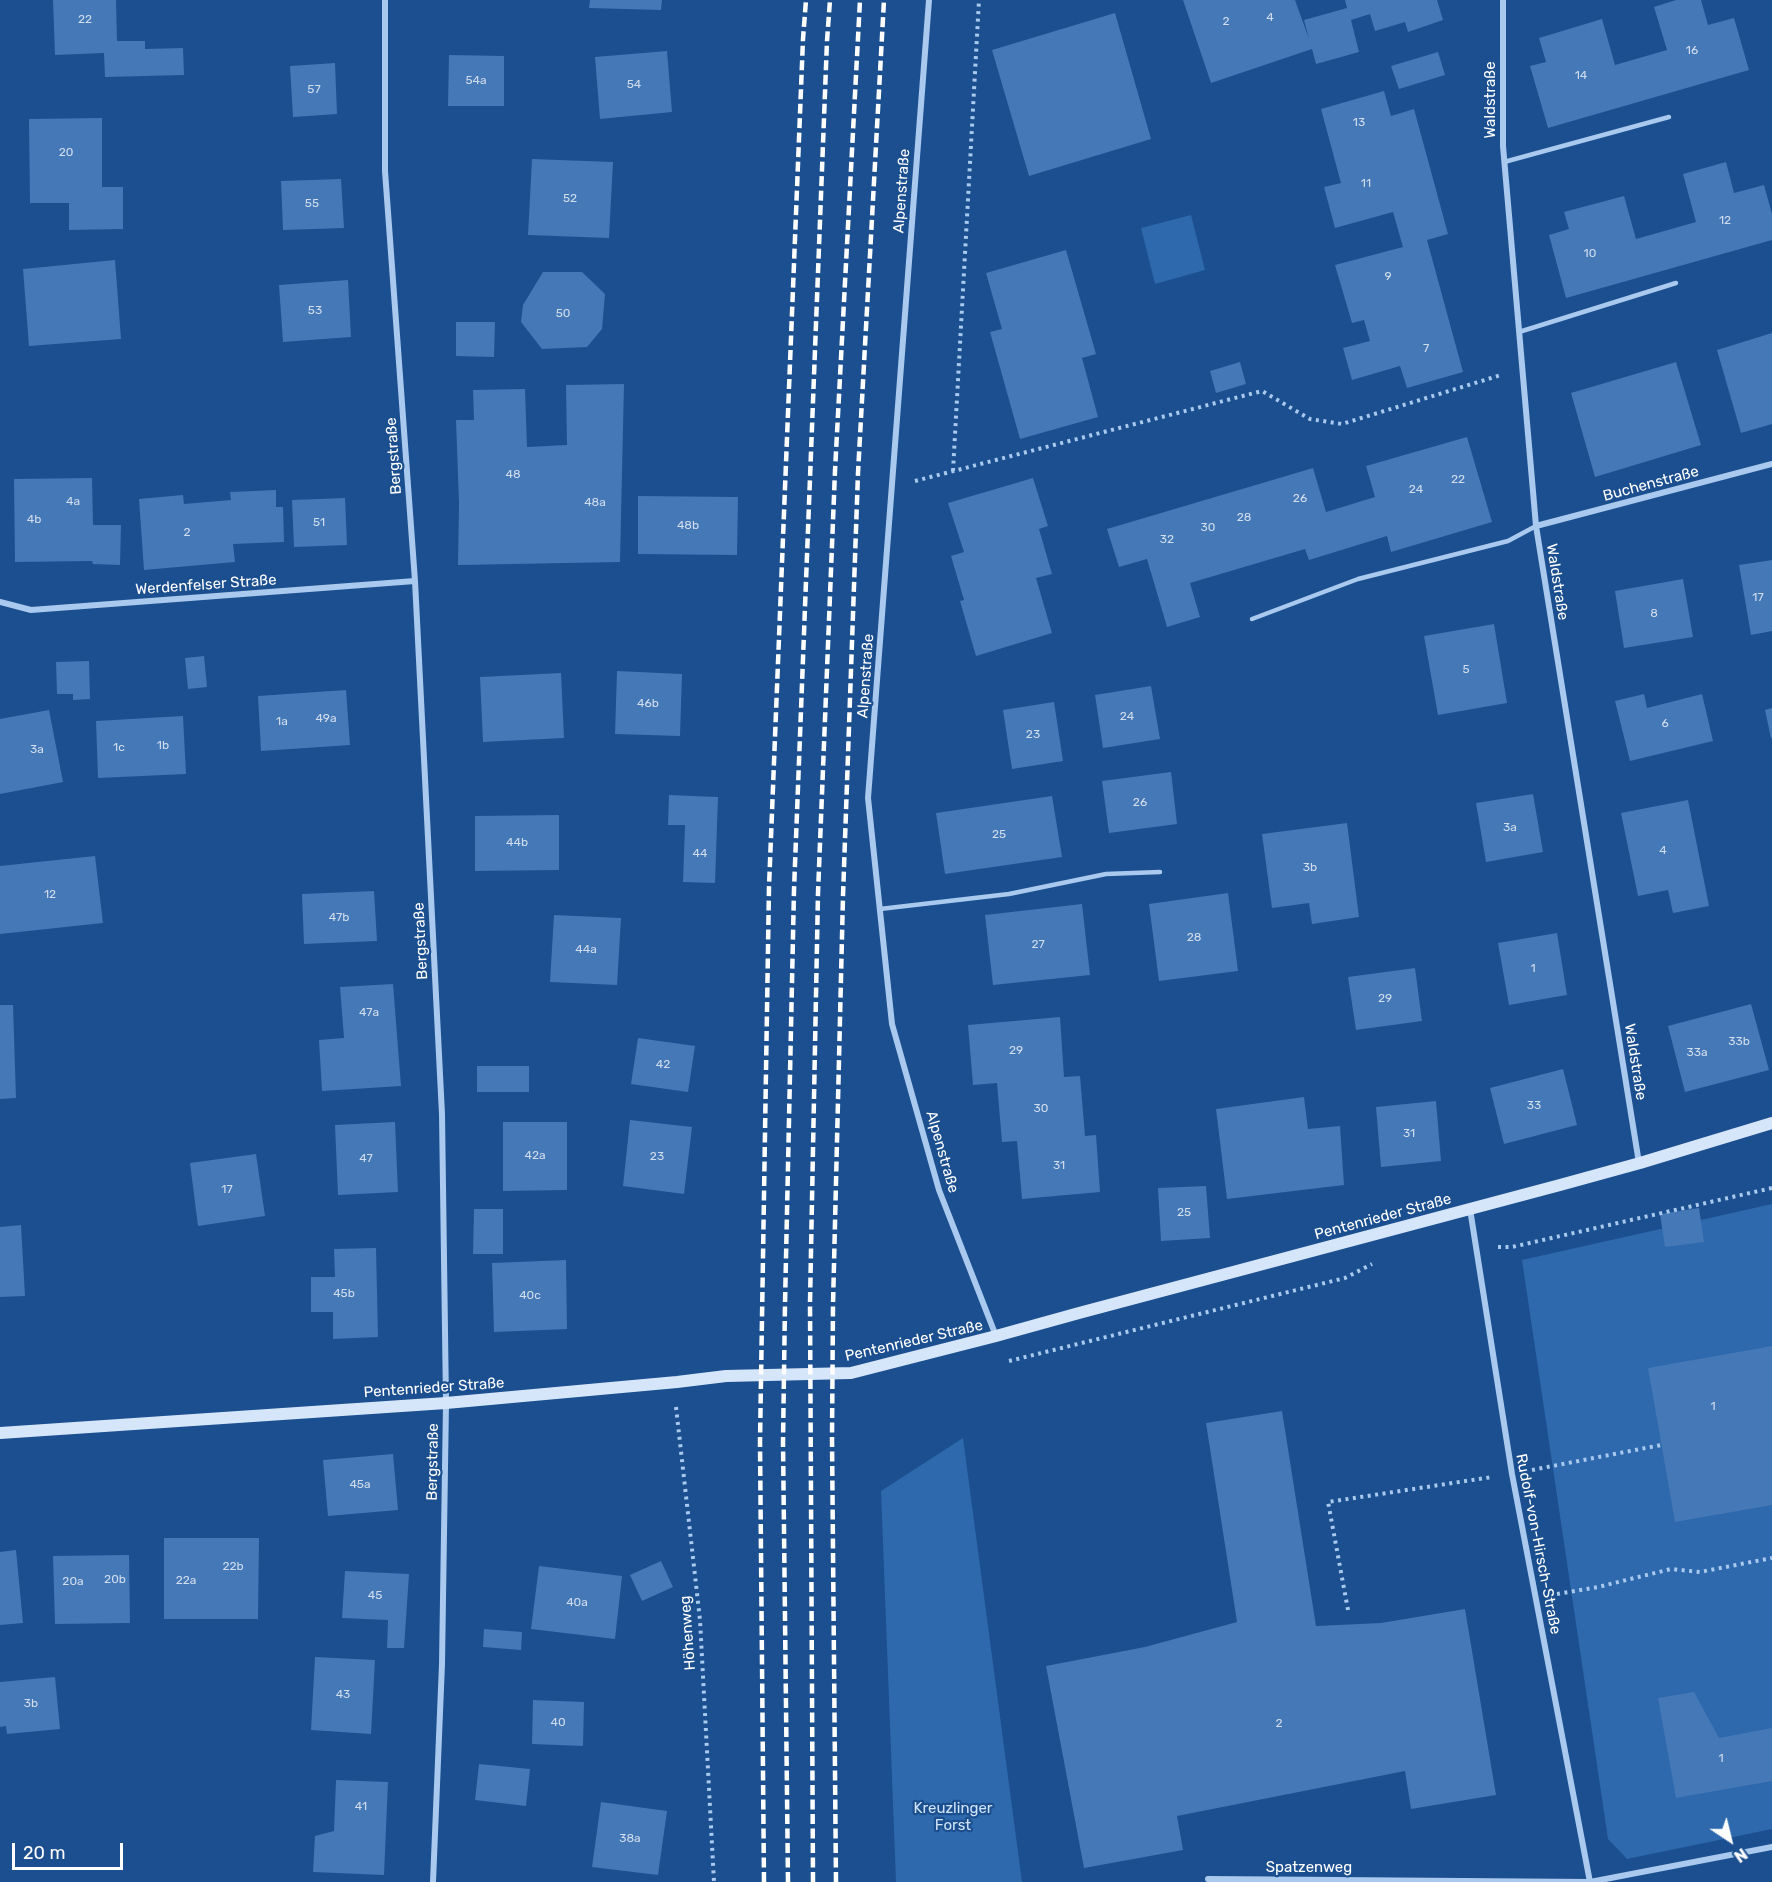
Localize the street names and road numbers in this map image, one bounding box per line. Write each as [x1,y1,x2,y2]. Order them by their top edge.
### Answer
street label: Waldstraße [1482,61,1500,139]
street label: Alpenstraße [890,148,914,234]
street label: Bergstraße [382,417,406,495]
street label: Buchenstraße [1601,463,1701,505]
street label: Waldstraße [1542,543,1572,621]
street label: Werdenfelser Straße [135,571,277,599]
street label: Alpenstraße [854,633,878,719]
street label: Bergstraße [410,902,432,980]
street label: Waldstraße [1620,1023,1650,1101]
street label: Alpenstraße [922,1109,962,1195]
street label: Pentenrieder Straße [1313,1190,1453,1244]
street label: Pentenrieder Straße [843,1316,985,1366]
street label: Pentenrieder Straße [363,1374,505,1402]
street label: Bergstraße [423,1423,443,1501]
street label: Rudolf-von-Hirsch-Straße [1512,1452,1564,1636]
street label: Höhenweg [676,1595,700,1671]
street label: Spatzenweg [1266,1859,1352,1877]

